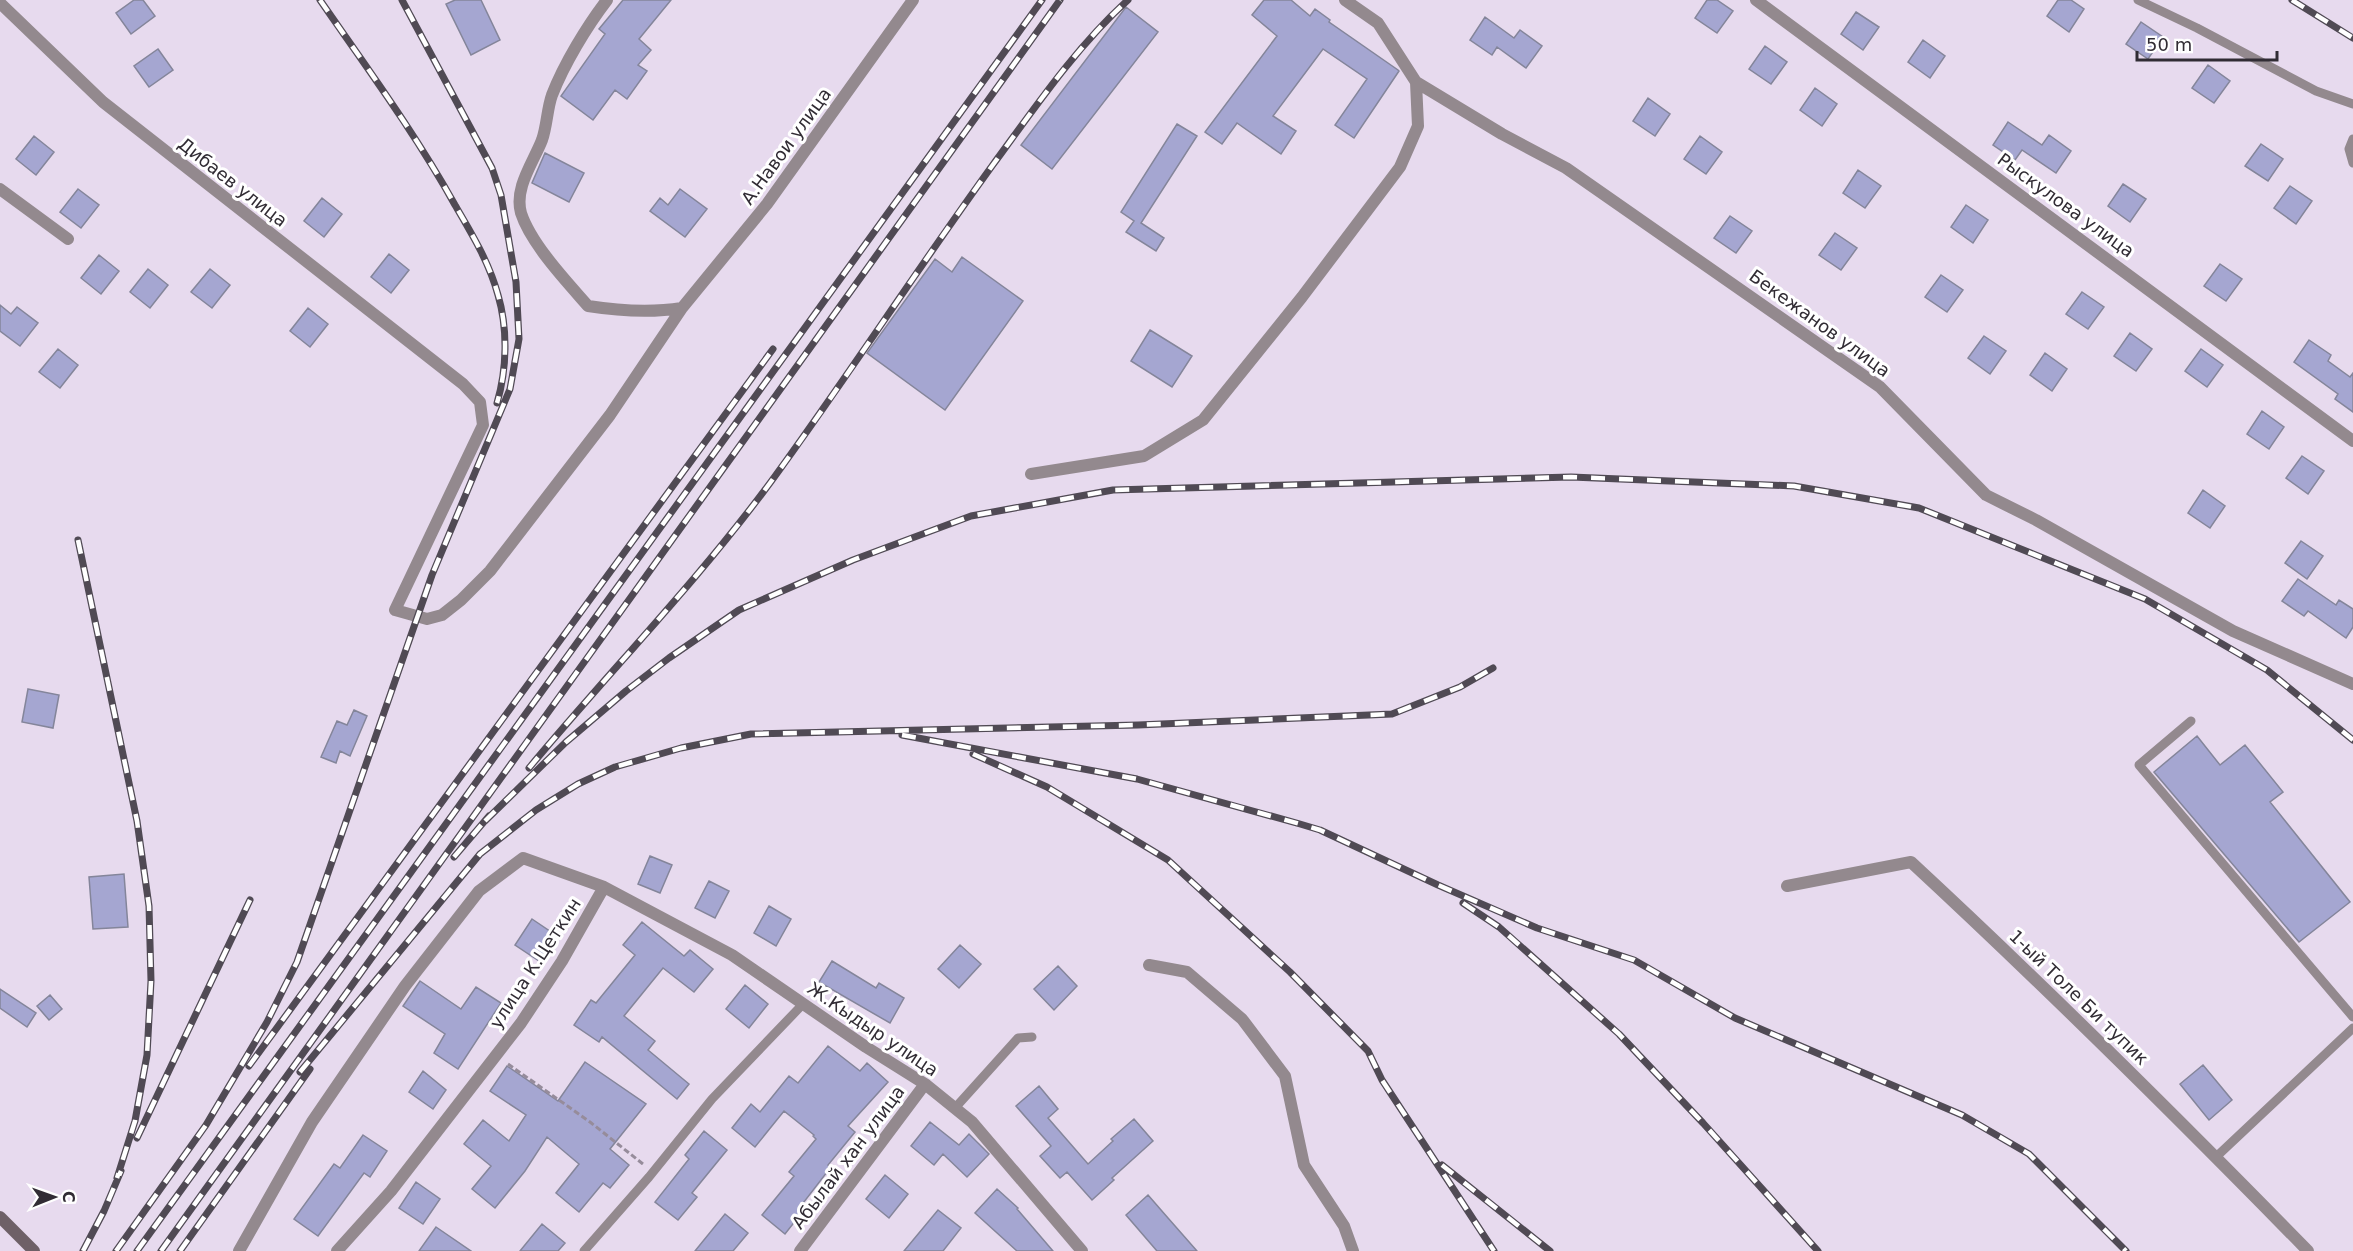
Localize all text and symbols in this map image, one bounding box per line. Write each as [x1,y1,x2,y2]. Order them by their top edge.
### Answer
scale bar [2137,24,2276,62]
text: 50 m [2146,34,2192,55]
street label: А.Навои улица [737,84,835,208]
street label: Дибаев улица [174,133,292,231]
street label: Рыскулова улица [1994,148,2138,262]
street label: Бекежанов улица [1746,265,1894,381]
street label: улица К.Цеткин [485,894,585,1032]
street label: 1-ый Толе Би тупик [2005,925,2153,1069]
street label: Ж.Кыдыр улица [804,978,942,1080]
street label: Абылай хан улица [787,1081,909,1233]
north arrow [24,1167,84,1227]
text: С [59,1191,78,1203]

